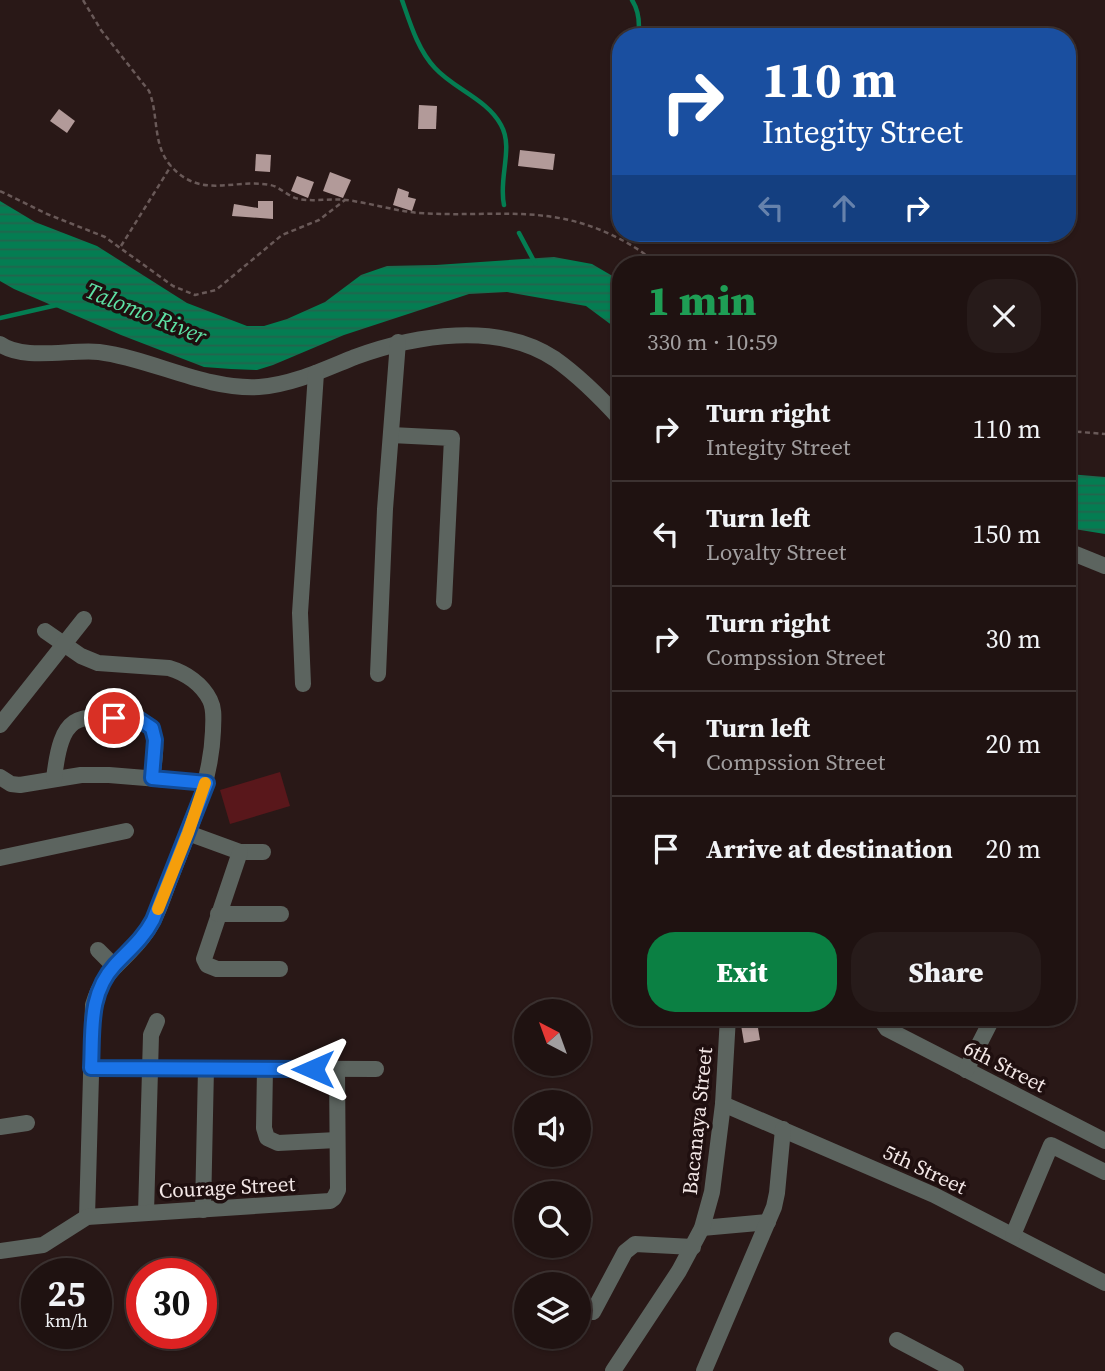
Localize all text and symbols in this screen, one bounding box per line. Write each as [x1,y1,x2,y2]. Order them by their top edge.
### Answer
text: 110 m [762,46,897,113]
icon: right [647,56,738,147]
text: Integity Street [762,110,963,154]
icon: left [752,189,790,227]
icon: ahead [825,189,863,227]
icon: right [898,189,936,227]
text: 1 min [647,271,757,329]
water label: Talomo River [81,274,212,352]
button: close [967,279,1041,353]
text: 330 m · 10:59 [647,326,778,358]
text: Turn right [706,395,830,431]
icon: right [647,410,685,448]
text: 110 m [973,411,1041,447]
text: Integity Street [706,431,850,463]
text: Turn left [706,500,810,536]
icon: left [647,515,685,553]
text: 150 m [973,516,1041,552]
text: Loyalty Street [706,536,846,568]
text: Turn right [706,605,830,641]
icon: right [647,620,685,658]
text: 30 m [986,621,1041,657]
text: Compssion Street [706,641,885,673]
pin [84,688,144,748]
icon: arrive [95,699,133,737]
text: Turn left [706,710,810,746]
icon: left [647,725,685,763]
text: 20 m [986,726,1041,762]
text: Compssion Street [706,746,885,778]
icon: arrive [647,830,685,868]
text: Arrive at destination [706,831,953,867]
text: 20 m [986,831,1041,867]
button: Exit [647,932,837,1012]
button: Share [851,932,1041,1012]
north arrow [514,999,592,1076]
map controls [514,999,591,1349]
position arrow [276,1032,350,1106]
street label: 6th Street [959,1033,1051,1099]
street label: Bacanaya Street [675,1046,719,1196]
button: sound [514,1090,591,1167]
street label: 5th Street [878,1137,972,1201]
street label: Courage Street [158,1169,296,1205]
button: search [514,1181,591,1258]
speed limit sign: 30 [126,1258,217,1349]
text: 25 [48,1270,85,1318]
button: layers [514,1272,591,1349]
text: km/h [45,1308,88,1333]

